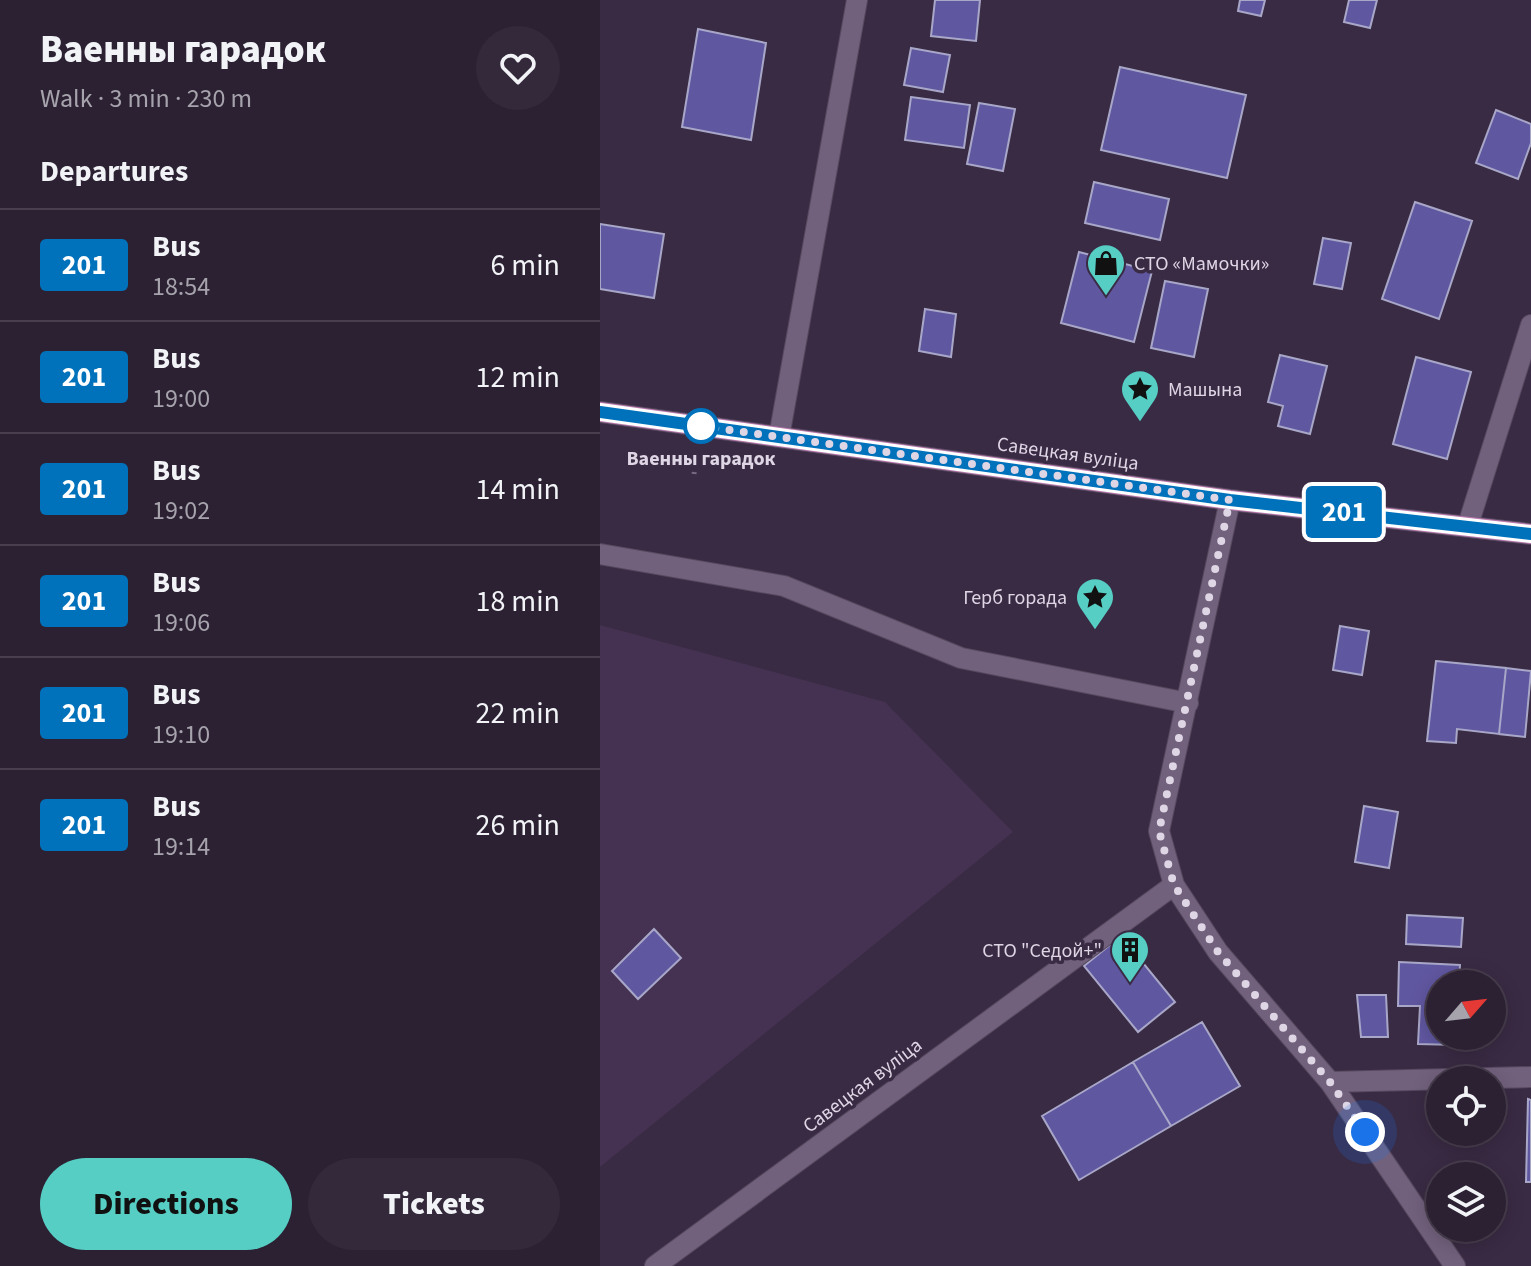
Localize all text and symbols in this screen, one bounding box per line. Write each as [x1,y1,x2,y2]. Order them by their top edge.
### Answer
text: Ваенны гарадок [40,23,326,77]
button: heart [476,26,560,110]
text: Walk · 3 min · 230 m [40,80,252,117]
text: Departures [40,150,188,193]
text: Bus [152,225,200,268]
shop icon: СТО «Мамочки» [1085,242,1127,297]
text: 6 min [490,244,560,287]
text: 201 [62,245,106,285]
place label: СТО «Мамочки» [1134,250,1269,278]
text: 18:54 [152,268,210,305]
text: Bus [152,337,200,380]
text: 12 min [476,356,560,399]
text: 201 [62,357,106,397]
place icon: Машына [1119,368,1161,423]
place label: Машына [1168,376,1242,404]
text: 19:00 [152,380,210,417]
marker: Ваенны гарадок [684,409,718,443]
street label: Савецкая вуліца [995,430,1141,478]
place label: Ваенны гарадок [627,445,776,473]
text: Bus [152,449,200,492]
text: 14 min [476,468,560,511]
text: 201 [62,469,106,509]
line badge: 201 [1298,486,1390,538]
text: 19:02 [152,492,210,529]
text: 201 [1322,492,1366,532]
text: Bus [152,561,200,604]
place icon: Герб горада [1074,576,1116,631]
text: 18 min [476,580,560,623]
text: 201 [62,581,106,621]
place label: Герб горада [963,584,1067,612]
text: 19:06 [152,604,210,641]
text: Bus [152,673,200,716]
text: 22 min [476,692,560,735]
text: 201 [62,693,106,733]
text: 19:10 [152,716,210,753]
text: Bus [152,785,200,828]
text: 26 min [476,804,560,847]
text: 201 [62,805,106,845]
text: 19:14 [152,828,210,865]
building icon: СТО "Седой+" [1109,929,1151,984]
place label: СТО "Седой+" [982,937,1102,965]
north arrow [1426,970,1506,1050]
map controls [1426,970,1506,1242]
street label: Савецкая вуліца [797,1032,928,1140]
button: locate [1426,1066,1506,1146]
your location [1345,1112,1385,1152]
button: Directions [40,1158,292,1250]
button: Tickets [308,1158,560,1250]
button: layers [1426,1162,1506,1242]

